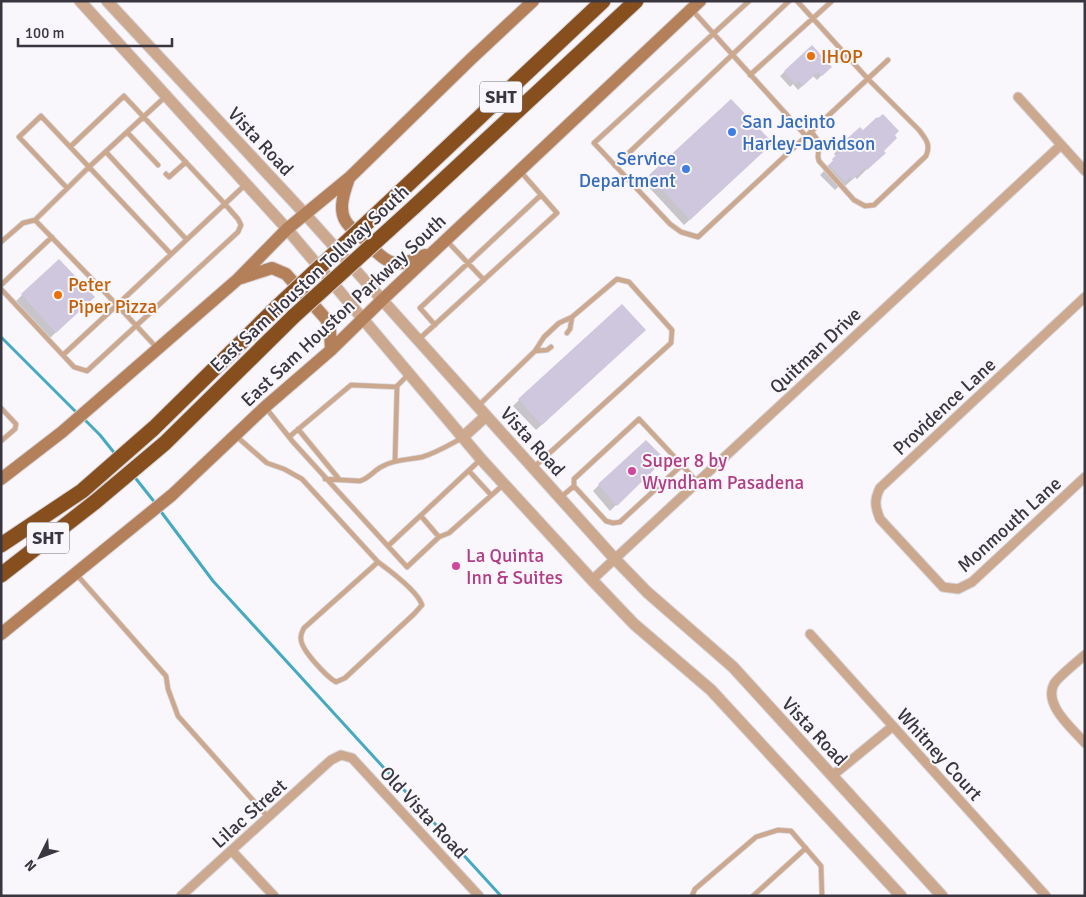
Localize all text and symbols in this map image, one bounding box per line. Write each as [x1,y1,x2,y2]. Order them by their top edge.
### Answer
scale bar [18,15,171,47]
text: 100 m [25,24,65,42]
place label: IHOP [821,45,863,69]
marker: IHOP [805,50,817,62]
road number: SHT [480,81,522,112]
street label: Vista Road [222,102,298,181]
place label: San Jacinto Harley-Davidson [742,110,875,156]
marker: San Jacinto Harley-Davidson [726,126,738,138]
place label: Service Department [579,147,676,193]
marker: Service Department [680,163,692,175]
street label: East Sam Houston Tollway South [205,180,414,377]
street label: East Sam Houston Parkway South [236,209,451,412]
place label: Peter Piper Pizza [68,273,157,319]
marker: Peter Piper Pizza [52,289,64,301]
street label: Quitman Drive [765,302,866,399]
street label: Providence Lane [888,353,1001,461]
street label: Vista Road [495,402,570,481]
place label: Super 8 by Wyndham Pasadena [642,449,804,495]
marker: Super 8 by Wyndham Pasadena [626,465,638,477]
street label: Monmouth Lane [953,472,1067,578]
road number: SHT [27,522,69,554]
place label: La Quinta Inn & Suites [466,544,563,590]
marker: La Quinta Inn & Suites [450,560,462,572]
street label: Vista Road [776,692,852,771]
street label: Whitney Court [891,703,987,806]
street label: Old Vista Road [374,761,472,864]
street label: Lilac Street [207,774,292,854]
north arrow [15,832,65,882]
text: N [21,856,40,875]

